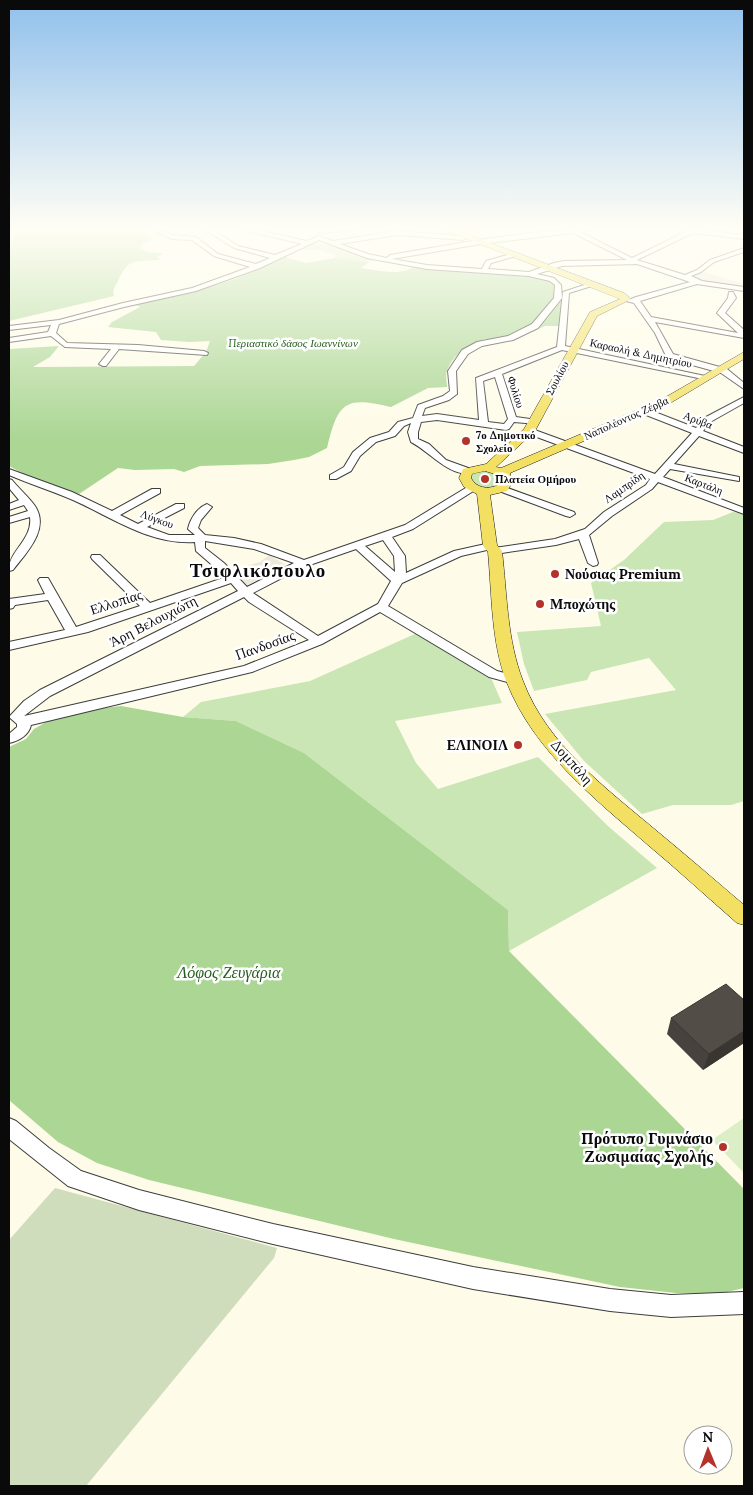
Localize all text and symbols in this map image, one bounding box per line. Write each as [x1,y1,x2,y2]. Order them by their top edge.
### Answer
street label: Καραολή & Δημητρίου [589,335,694,371]
park label: Περιαστικό δάσος Ιωαννίνων [228,336,358,350]
street label: Σουλίου [542,358,572,397]
street label: Φυλίου [504,374,528,410]
street label: Ναπολέοντος Ζέρβα [581,393,671,443]
street label: Αρύβα [681,408,715,432]
place label: 7ο Δημοτικό Σχολείο [476,428,536,455]
marker: 7ο Δημοτικό Σχολείο [460,435,472,447]
street label: Λαμπρίδη [601,468,647,506]
street label: Καρτάλη [683,470,725,498]
place label: Πλατεία Ομήρου [495,472,576,486]
marker: Πλατεία Ομήρου [479,473,491,485]
street label: Λύγκου [138,507,176,532]
district label: Τσιφλικόπουλο [190,558,326,582]
place label: Νούσιας Premium [565,565,681,583]
marker: Νούσιας Premium [549,568,561,580]
street label: Ελλοπίας [88,585,145,619]
street label: Άρη Βελουχιώτη [106,591,200,651]
place label: Μποχώτης [550,595,616,613]
marker: Μποχώτης [534,598,546,610]
street label: Πανδοσίας [233,626,298,664]
place label: ΕΛΙΝΟΙΛ [447,736,508,754]
street label: Δομπόλη [547,736,597,788]
marker: ΕΛΙΝΟΙΛ [512,739,524,751]
park label: Λόφος Ζευγάρια [176,962,281,982]
place label: Πρότυπο Γυμνάσιο Ζωσιμαίας Σχολής [581,1128,713,1166]
marker: Πρότυπο Γυμνάσιο Ζωσιμαίας Σχολής [717,1141,729,1153]
north arrow [683,1425,733,1475]
text: N [702,1428,714,1446]

